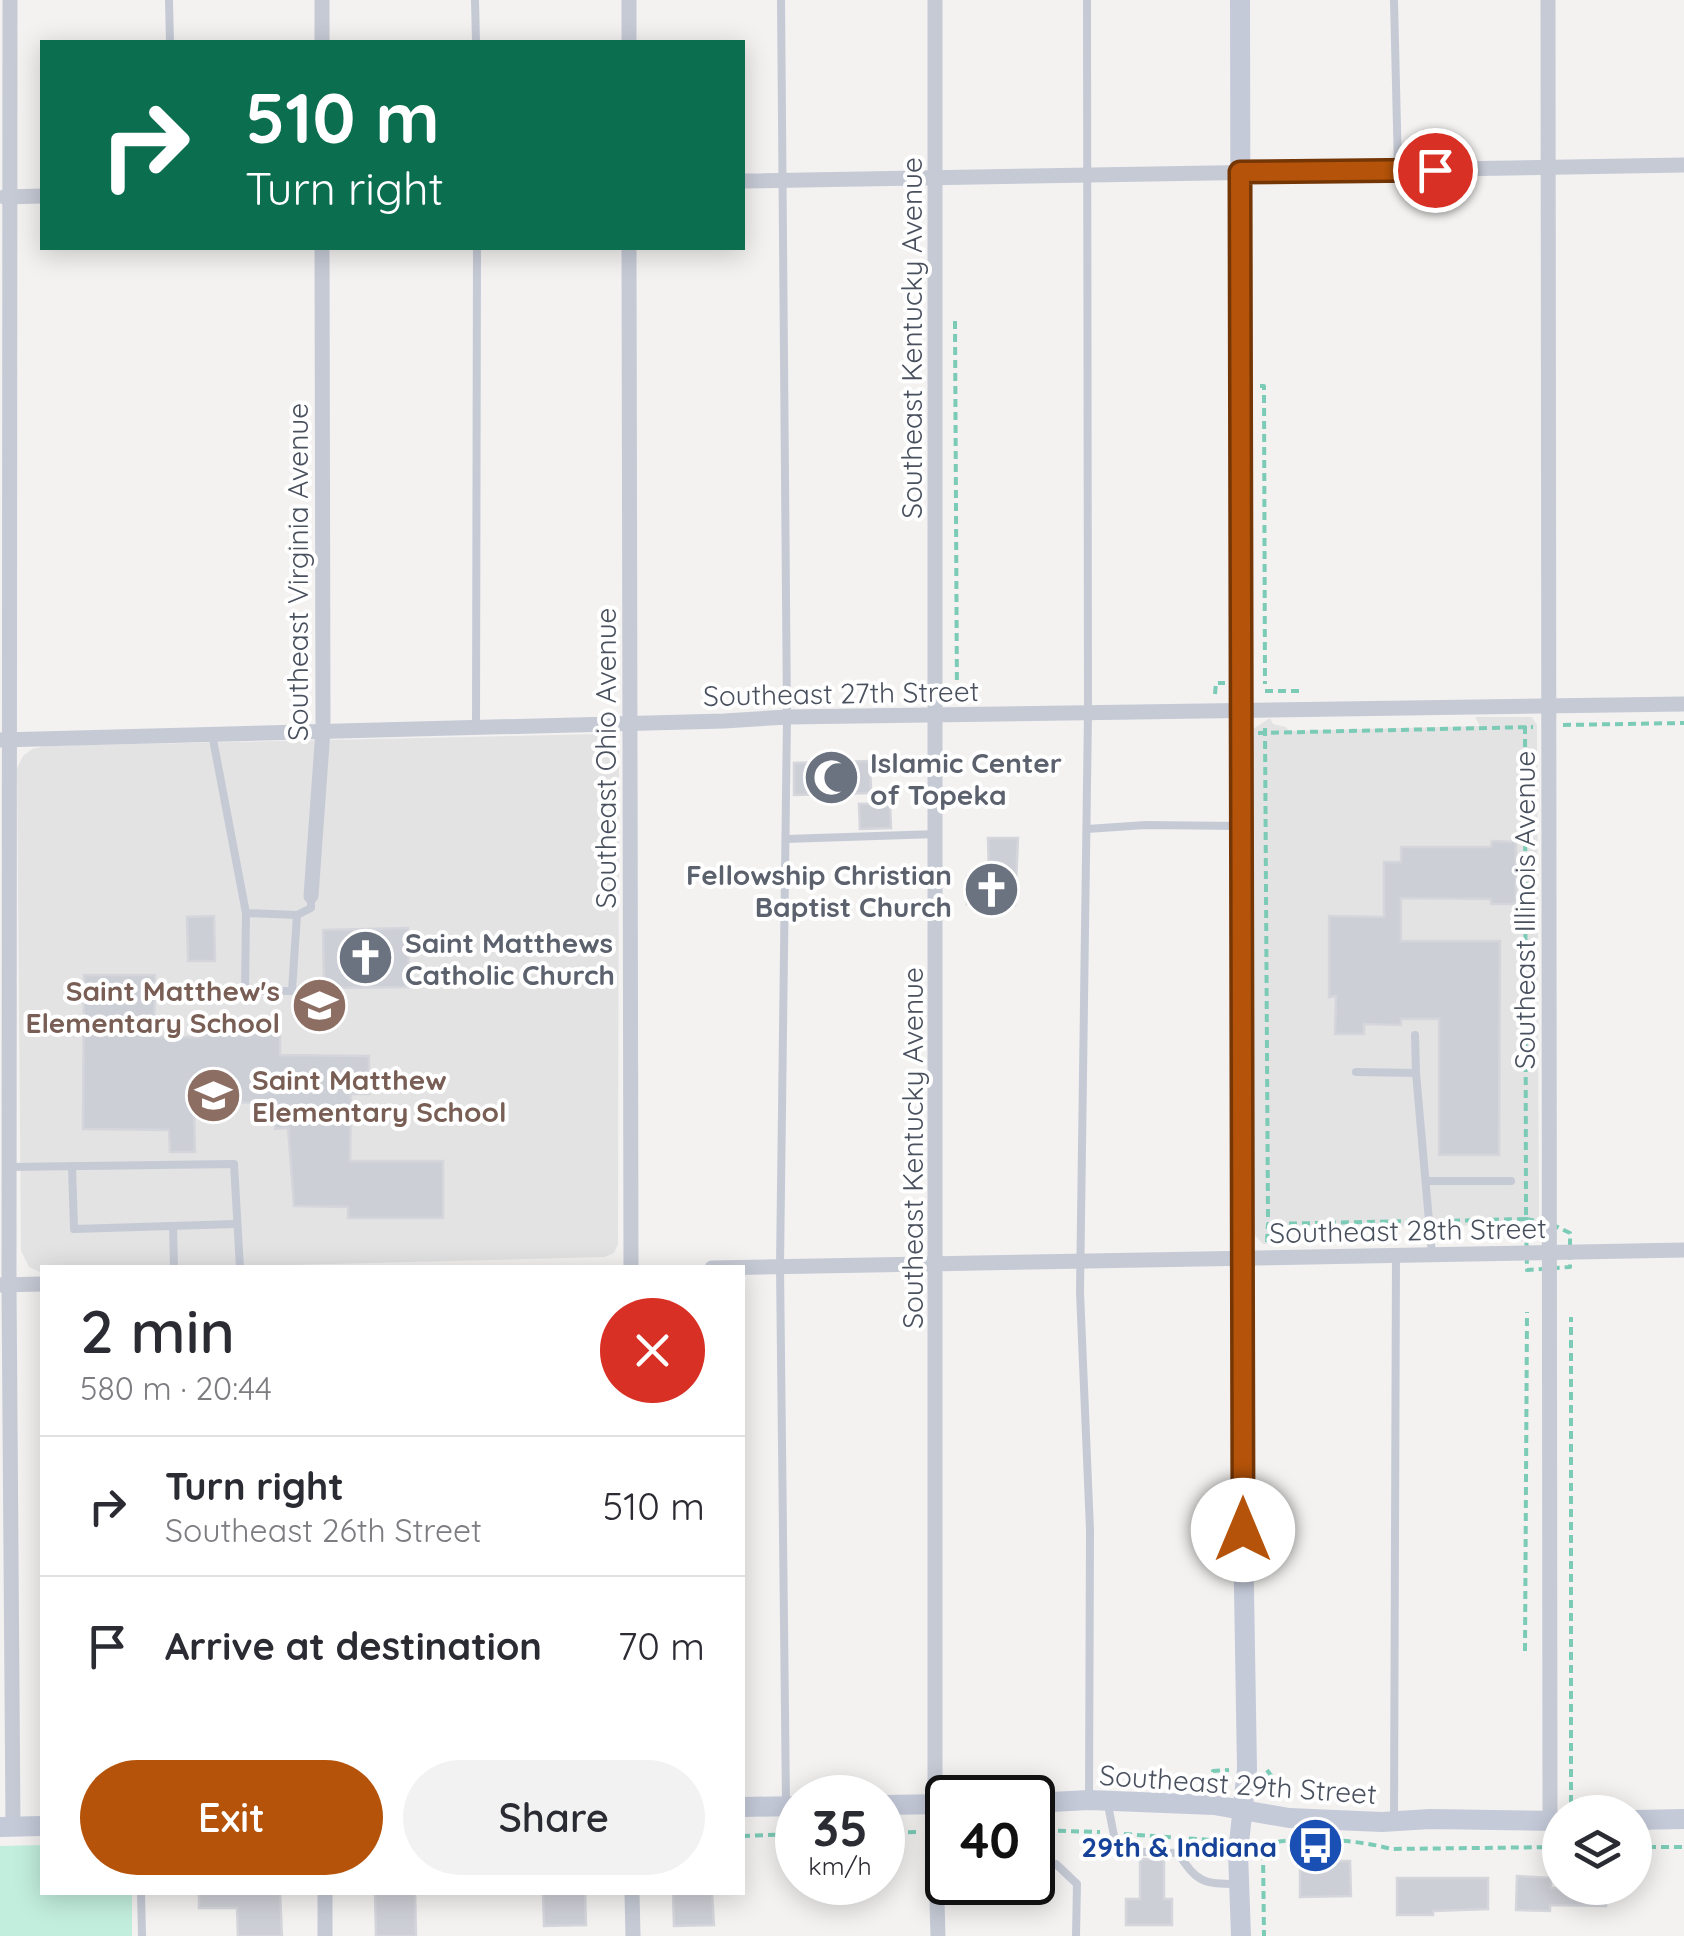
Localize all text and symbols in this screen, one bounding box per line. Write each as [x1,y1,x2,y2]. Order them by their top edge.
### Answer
text: 510 m [245,73,440,161]
icon: right [80,80,210,210]
pin [1393,128,1478,213]
icon: arrive [1408,143,1463,198]
street label: Southeast Kentucky Avenue [894,157,929,519]
text: Turn right [245,160,444,216]
street label: Southeast Virginia Avenue [280,403,315,741]
street label: Southeast Ohio Avenue [588,608,623,908]
street label: Southeast 27th Street [703,673,979,713]
place label: Islamic Center of Topeka [870,745,1062,812]
mosque icon: Islamic Center of Topeka [801,748,861,808]
street label: Southeast Illinois Avenue [1507,751,1542,1069]
place label: Fellowship Christian Baptist Church [686,857,952,924]
church icon: Fellowship Christian Baptist Church [961,860,1021,920]
place label: Saint Matthews Catholic Church [405,925,615,992]
church icon: Saint Matthews Catholic Church [336,928,396,988]
street label: Southeast Kentucky Avenue [895,967,930,1329]
place label: Saint Matthew's Elementary School [26,973,280,1040]
school or university icon: Saint Matthew's Elementary School [289,976,349,1036]
place label: Saint Matthew Elementary School [252,1062,507,1129]
school or university icon: Saint Matthew Elementary School [183,1065,243,1125]
street label: Southeast 28th Street [1269,1210,1547,1250]
text: 2 min [80,1293,235,1368]
button: close [600,1298,705,1403]
text: 580 m · 20:44 [80,1368,272,1408]
text: Turn right [165,1462,344,1510]
position arrow [1191,1478,1295,1582]
icon: right [80,1479,135,1534]
text: 510 m [603,1482,705,1530]
text: Southeast 26th Street [165,1510,482,1550]
icon: arrive [80,1619,135,1674]
text: Arrive at destination [165,1622,542,1670]
text: 70 m [618,1622,705,1670]
street label: Southeast 29th Street [1098,1757,1378,1811]
button: Exit [80,1760,383,1875]
button: Share [403,1760,705,1875]
speed limit sign: 40 [925,1775,1055,1905]
map controls [1542,1795,1652,1905]
button: layers [1542,1795,1652,1905]
text: 35 [812,1796,868,1859]
bus stop icon: 29th & Indiana [1286,1816,1346,1876]
place label: 29th & Indiana [1081,1829,1277,1864]
text: km/h [808,1850,872,1881]

